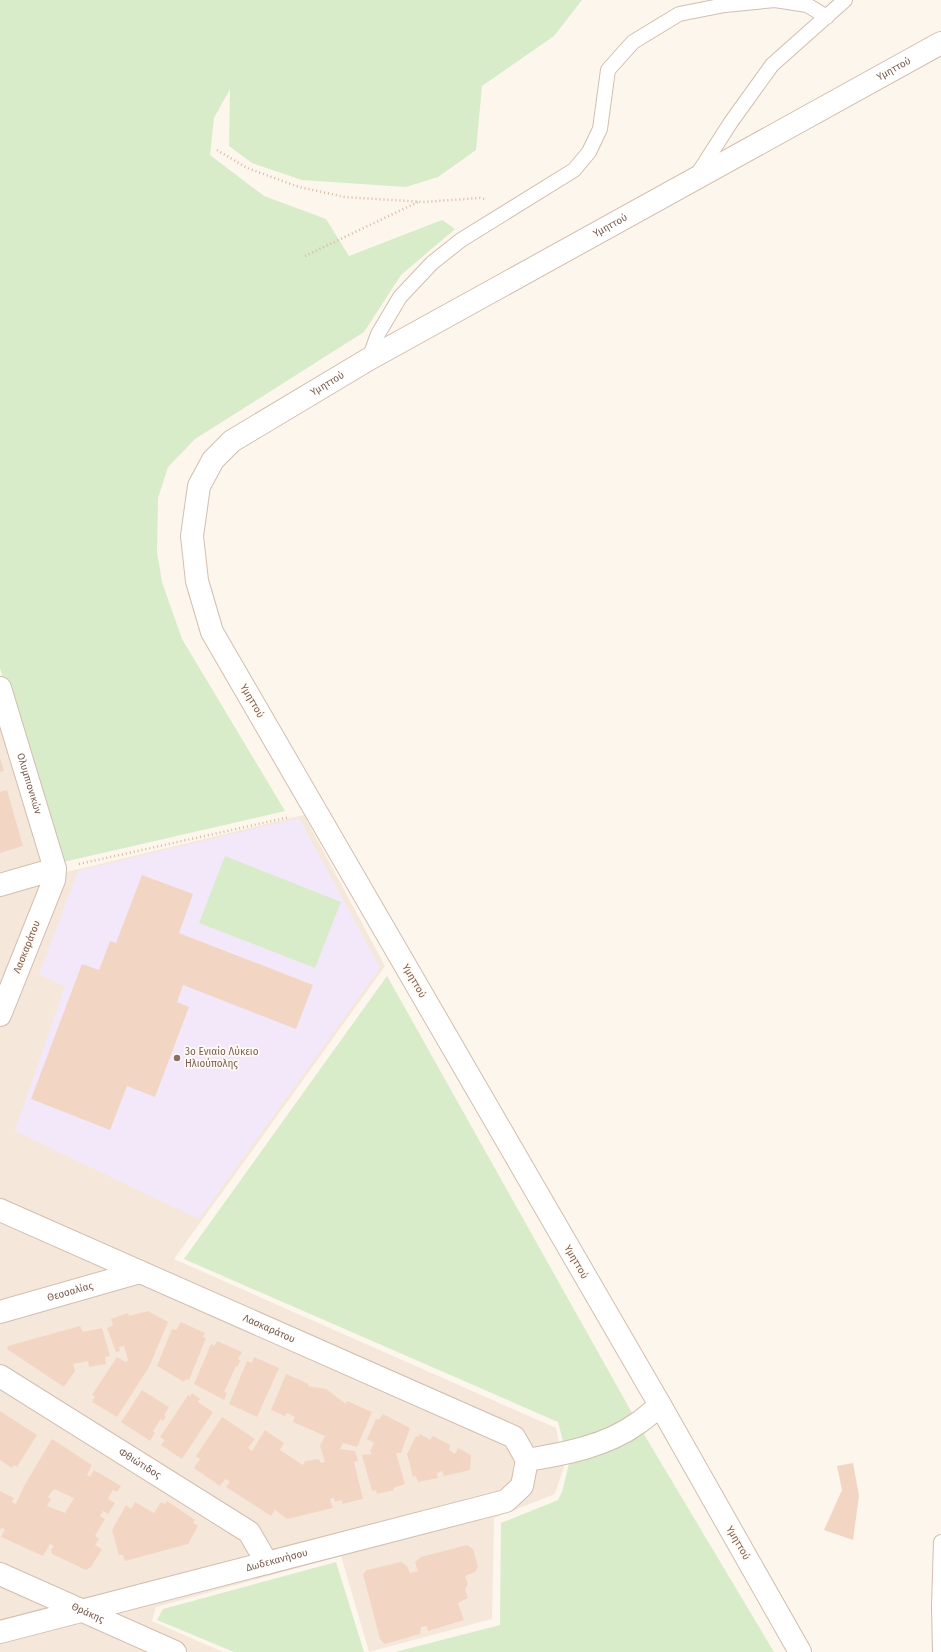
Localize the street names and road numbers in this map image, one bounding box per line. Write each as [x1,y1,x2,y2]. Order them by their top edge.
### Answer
street label: Υμηττού [875,54,913,83]
street label: Υμηττού [591,210,630,240]
street label: Υμηττού [308,368,347,399]
street label: Υμηττού [238,681,268,720]
street label: Ολυμπιονικών [14,752,44,816]
street label: Λασκαράτου [10,918,43,975]
street label: Υμηττού [400,961,430,1000]
street label: Υμηττού [562,1242,592,1281]
street label: Θεσσαλίας [46,1280,95,1304]
street label: Λασκαράτου [241,1312,297,1346]
street label: Φθιώτιδος [116,1446,164,1482]
street label: Υμηττού [724,1523,754,1562]
street label: Δωδεκανήσου [245,1546,309,1574]
street label: Θράκης [69,1601,106,1626]

